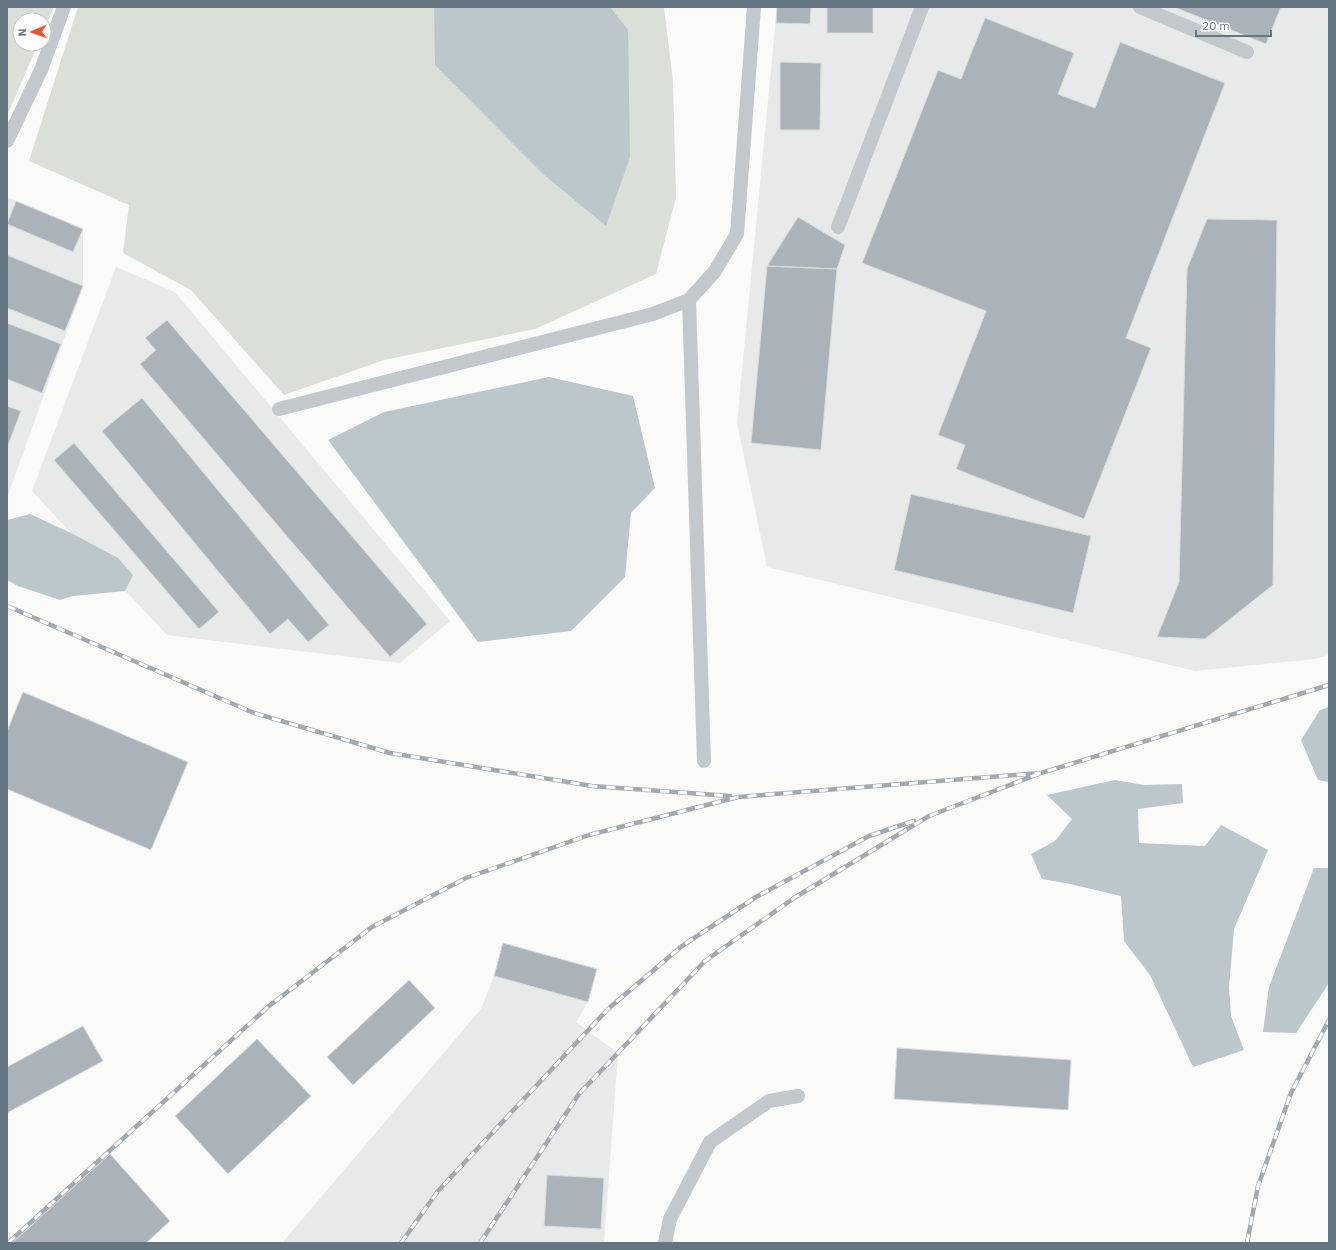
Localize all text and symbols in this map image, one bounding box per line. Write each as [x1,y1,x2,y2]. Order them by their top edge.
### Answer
north arrow [12,12,52,52]
scale bar [1196,12,1271,38]
text: 20 m [1202,18,1230,33]
text: N [15,28,29,37]

